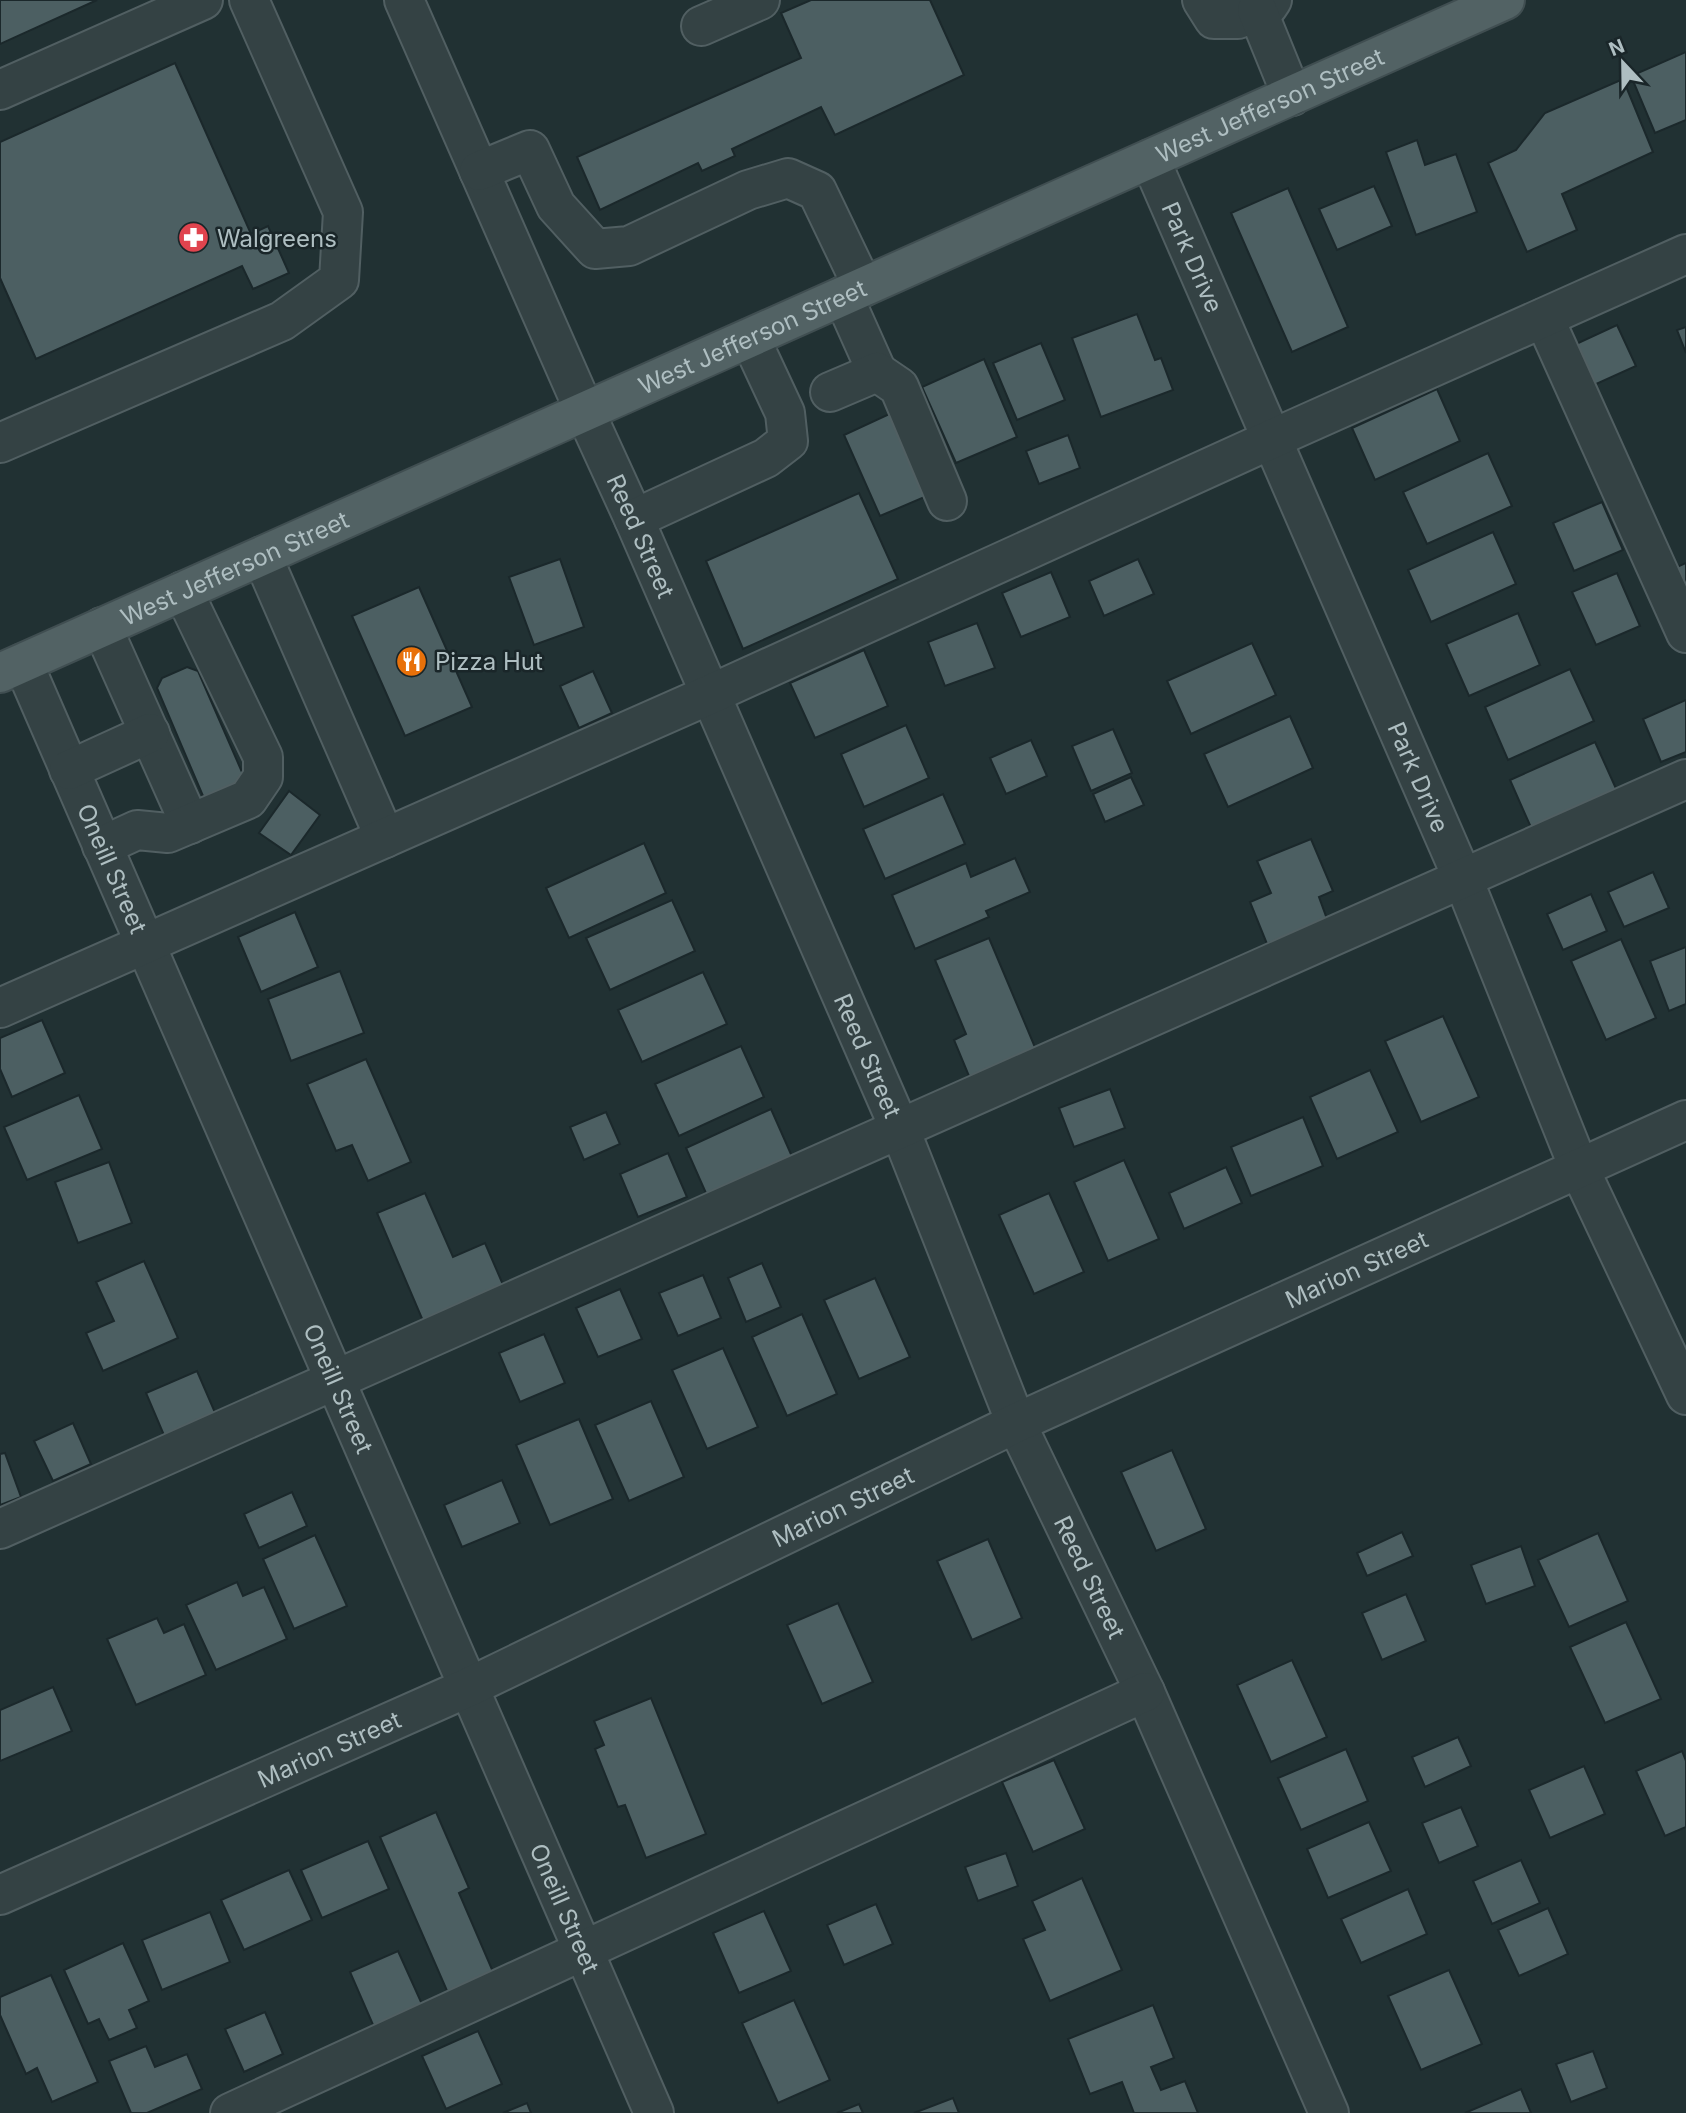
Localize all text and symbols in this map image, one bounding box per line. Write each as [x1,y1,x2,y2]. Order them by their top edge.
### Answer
north arrow [1588,28,1658,98]
text: N [1606,34,1628,61]
street label: West Jefferson Street [1151,42,1388,169]
street label: Park Drive [1156,197,1229,317]
pharmacy icon: Walgreens [177,221,211,255]
place label: Walgreens [217,224,337,253]
street label: West Jefferson Street [634,273,871,400]
street label: Reed Street [601,469,681,602]
street label: West Jefferson Street [116,505,353,632]
restaurant icon: Pizza Hut [395,644,429,678]
place label: Pizza Hut [435,647,543,676]
street label: Park Drive [1382,717,1455,837]
street label: Oneill Street [71,799,153,938]
street label: Reed Street [828,989,908,1122]
street label: Marion Street [1280,1224,1432,1314]
street label: Oneill Street [298,1319,380,1458]
street label: Marion Street [767,1460,918,1553]
street label: Reed Street [1048,1511,1132,1643]
street label: Marion Street [253,1705,405,1793]
street label: Oneill Street [524,1839,606,1978]

